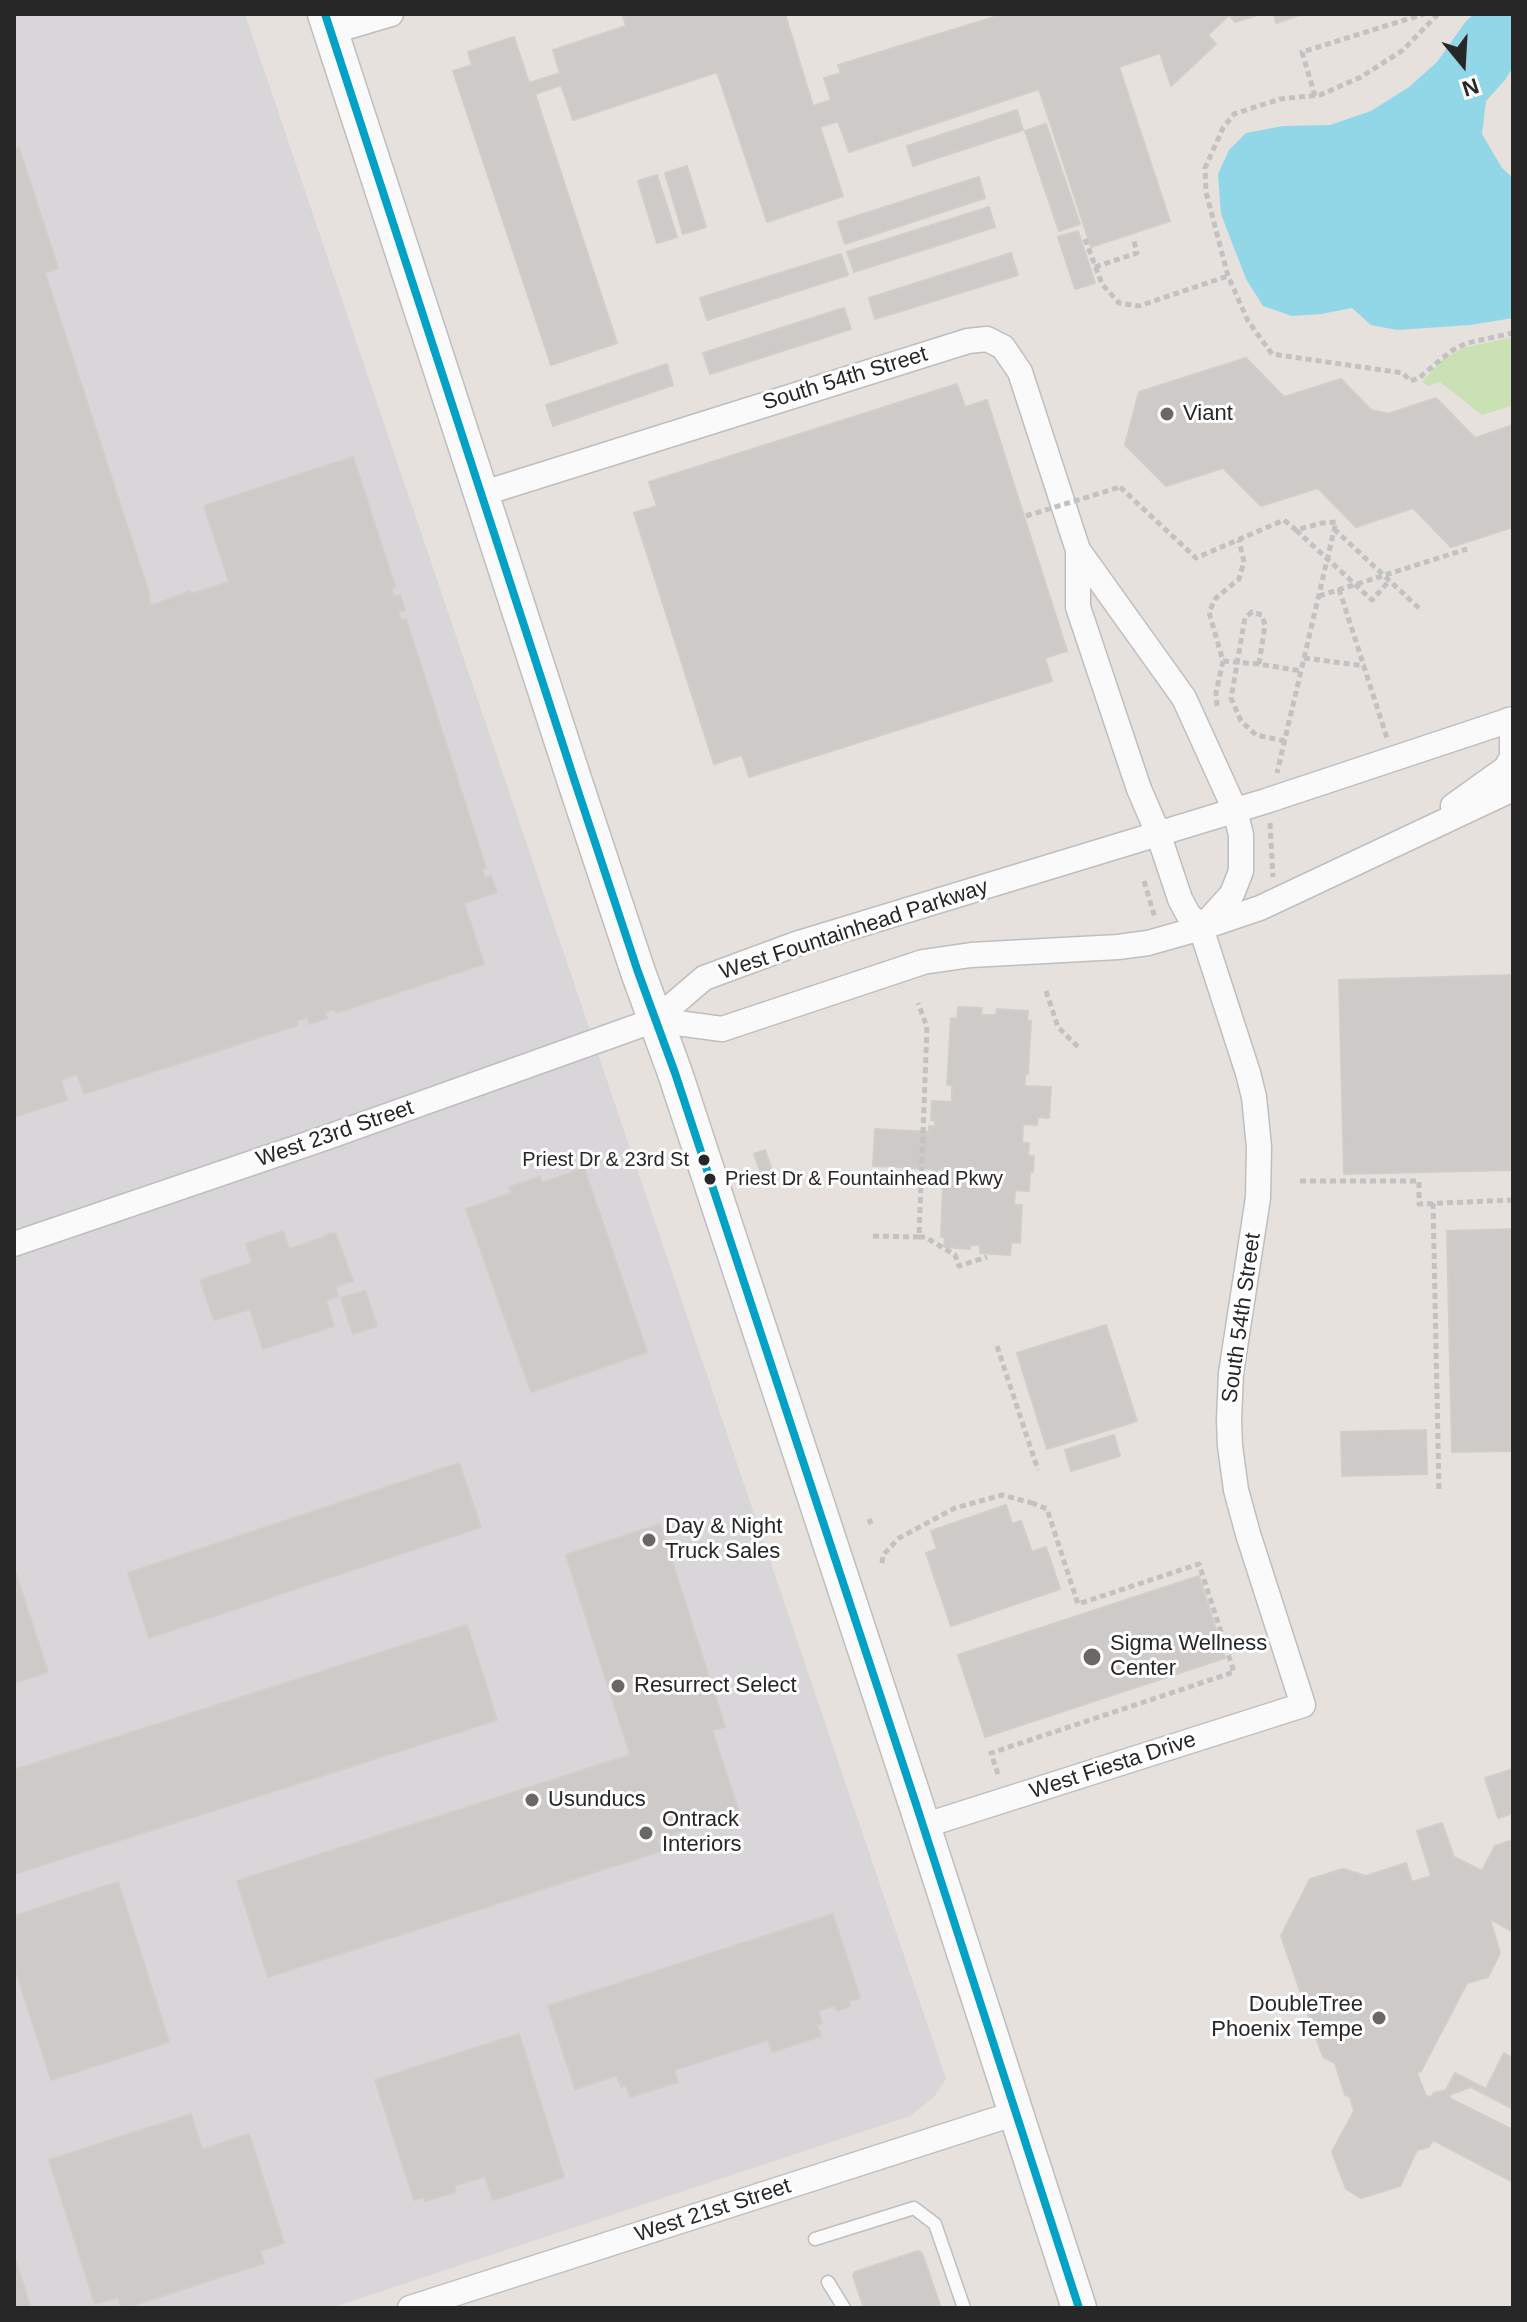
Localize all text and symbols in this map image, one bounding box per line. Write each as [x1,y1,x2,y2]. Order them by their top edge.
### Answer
north arrow [1423,24,1503,104]
text: N [1459,73,1482,102]
street label: South 54th Street [759,341,931,417]
place label: Viant [1183,401,1233,427]
marker: Viant [1158,405,1176,423]
street label: West Fountainhead Parkway [716,874,992,986]
street label: West 23rd Street [253,1095,417,1173]
place label: Priest Dr & 23rd St [522,1148,689,1172]
marker: Priest Dr & 23rd St [696,1152,712,1168]
place label: Priest Dr & Fountainhead Pkwy [725,1167,1003,1191]
marker: Priest Dr & Fountainhead Pkwy [702,1171,718,1187]
street label: South 54th Street [1217,1231,1267,1405]
place label: Day & Night Truck Sales [665,1514,782,1566]
marker: Day & Night Truck Sales [640,1531,658,1549]
place label: Sigma Wellness Center [1110,1631,1267,1682]
marker: Sigma Wellness Center [1081,1646,1103,1668]
place label: Resurrect Select [634,1673,797,1699]
marker: Resurrect Select [609,1677,627,1695]
street label: West Fiesta Drive [1027,1727,1199,1805]
place label: Usunducs [548,1787,646,1813]
marker: Usunducs [523,1791,541,1809]
place label: Ontrack Interiors [662,1807,741,1858]
marker: Ontrack Interiors [637,1824,655,1842]
place label: DoubleTree Phoenix Tempe [1211,1992,1363,2044]
marker: DoubleTree Phoenix Tempe [1370,2009,1388,2027]
street label: West 21st Street [632,2173,794,2249]

